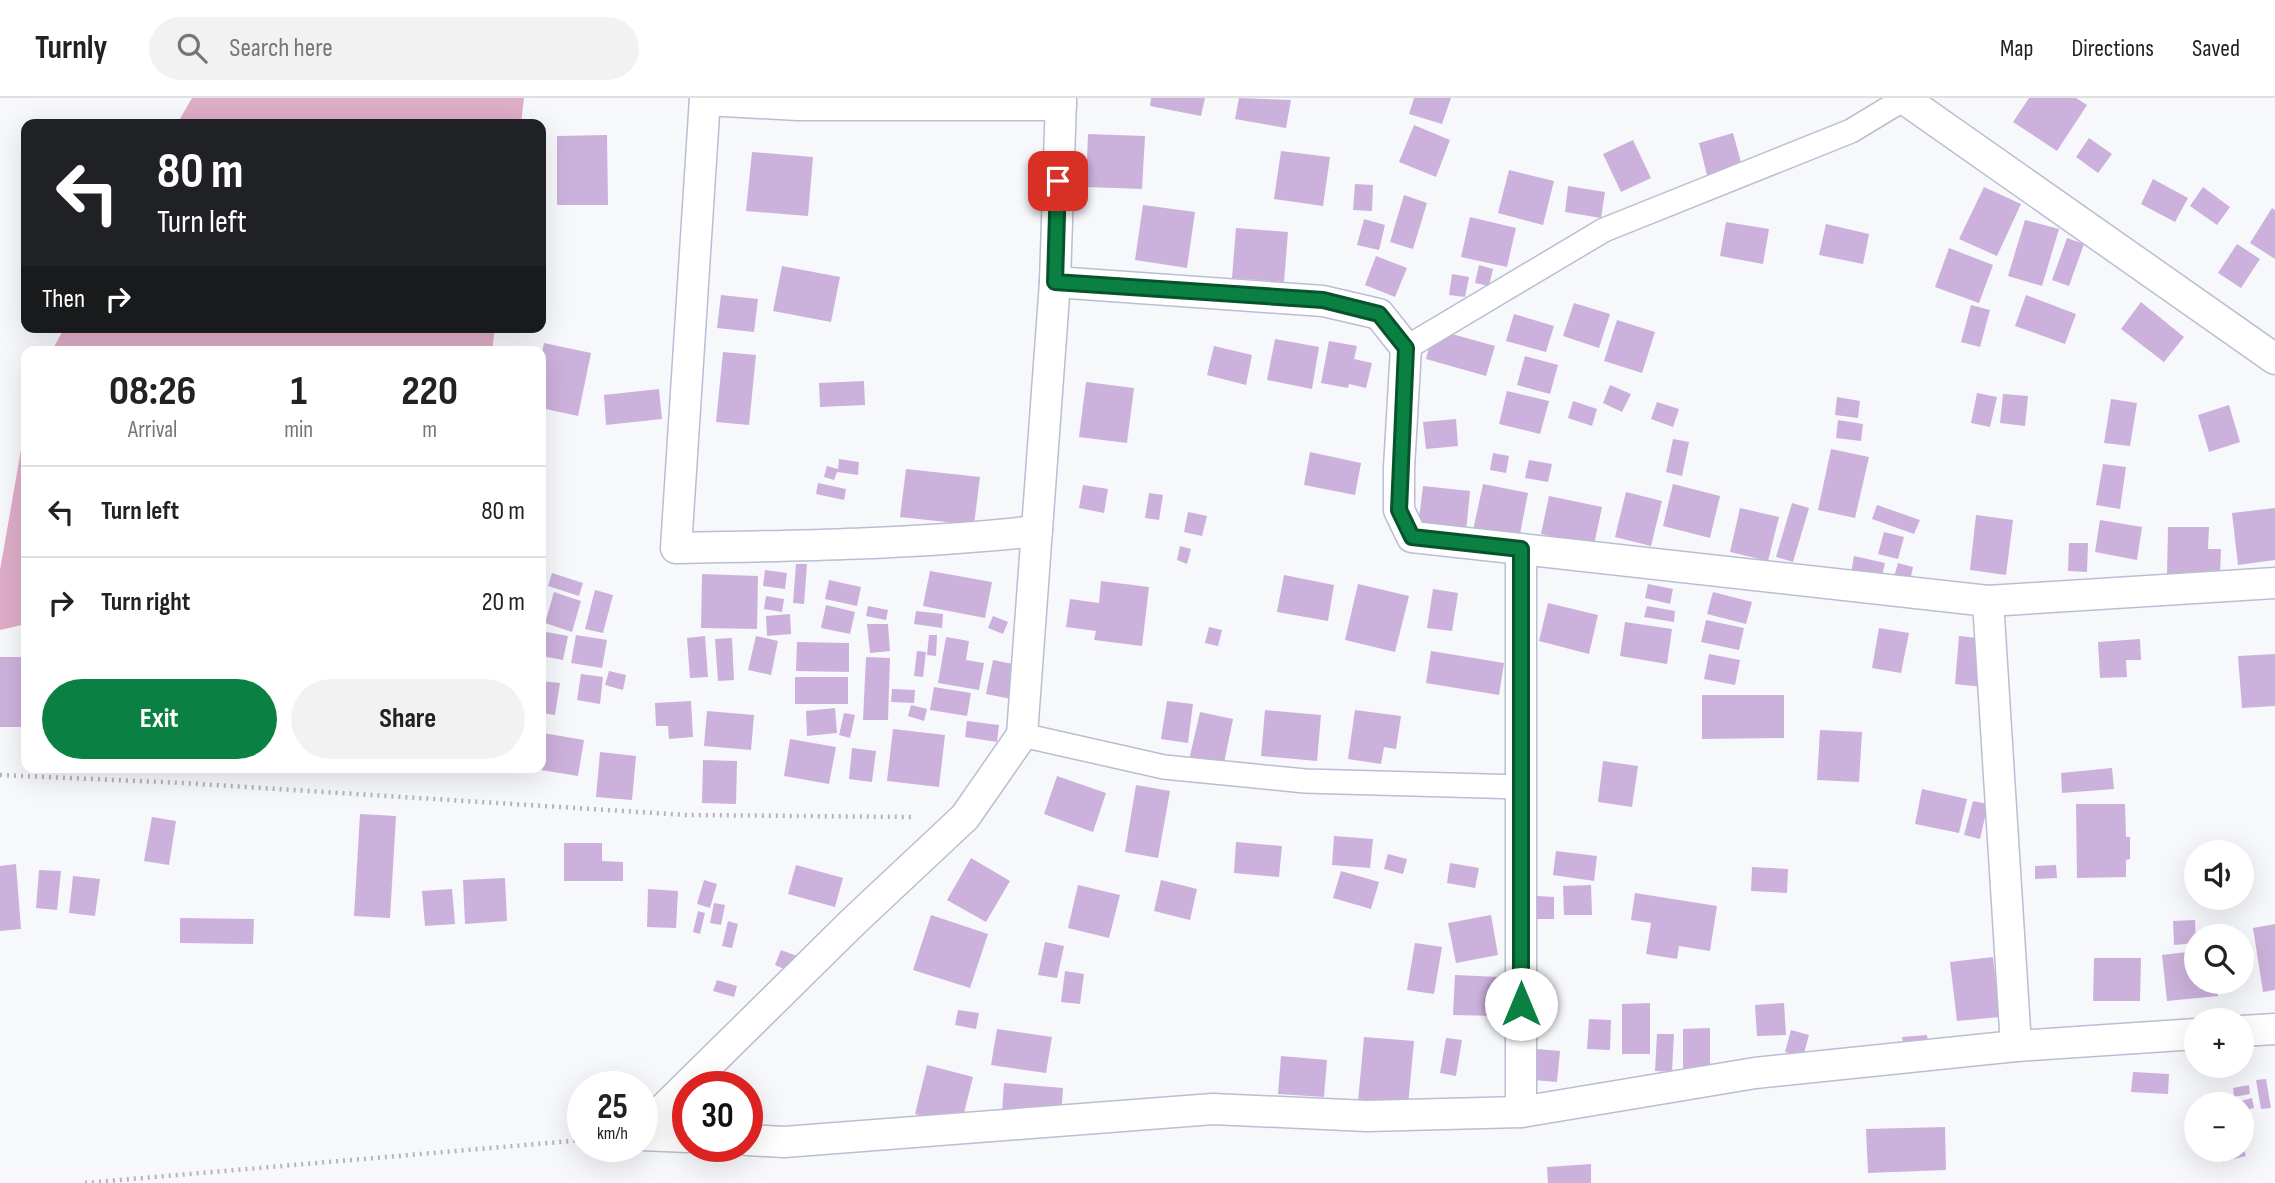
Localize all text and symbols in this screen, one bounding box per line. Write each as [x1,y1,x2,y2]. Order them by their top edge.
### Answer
search box [149,17,639,80]
text: Turnly [35,28,107,68]
icon: search [173,29,211,67]
text: Search here [229,33,333,64]
text: Map [2000,34,2033,63]
text: Directions [2071,34,2154,63]
text: Saved [2192,34,2240,63]
text: 80 m [157,143,244,202]
icon: left [42,147,133,238]
pin [1028,151,1088,211]
icon: arrive [1039,162,1077,200]
text: Turn left [157,203,247,242]
icon: right [99,280,137,318]
text: Then [42,284,85,315]
text: 08:26 [109,366,196,417]
text: 1 [291,366,307,417]
text: 220 [401,366,458,417]
text: Arrival [128,416,177,444]
text: min [284,416,313,444]
text: m [422,416,437,444]
icon: left [42,493,80,531]
text: Turn left [101,496,179,527]
text: 80 m [481,496,525,527]
icon: right [42,584,80,622]
text: Turn right [101,587,190,618]
text: 20 m [482,587,525,618]
button: Exit [42,679,277,759]
button: Share [291,679,525,759]
map controls [2184,840,2254,1162]
button: sound [2184,840,2254,910]
button: search [2184,924,2254,994]
position arrow [1484,967,1558,1041]
button: + [2184,1008,2254,1078]
speed limit sign: 30 [672,1071,763,1162]
text: 25 [597,1086,628,1129]
button: − [2184,1092,2254,1162]
text: km/h [597,1123,628,1144]

